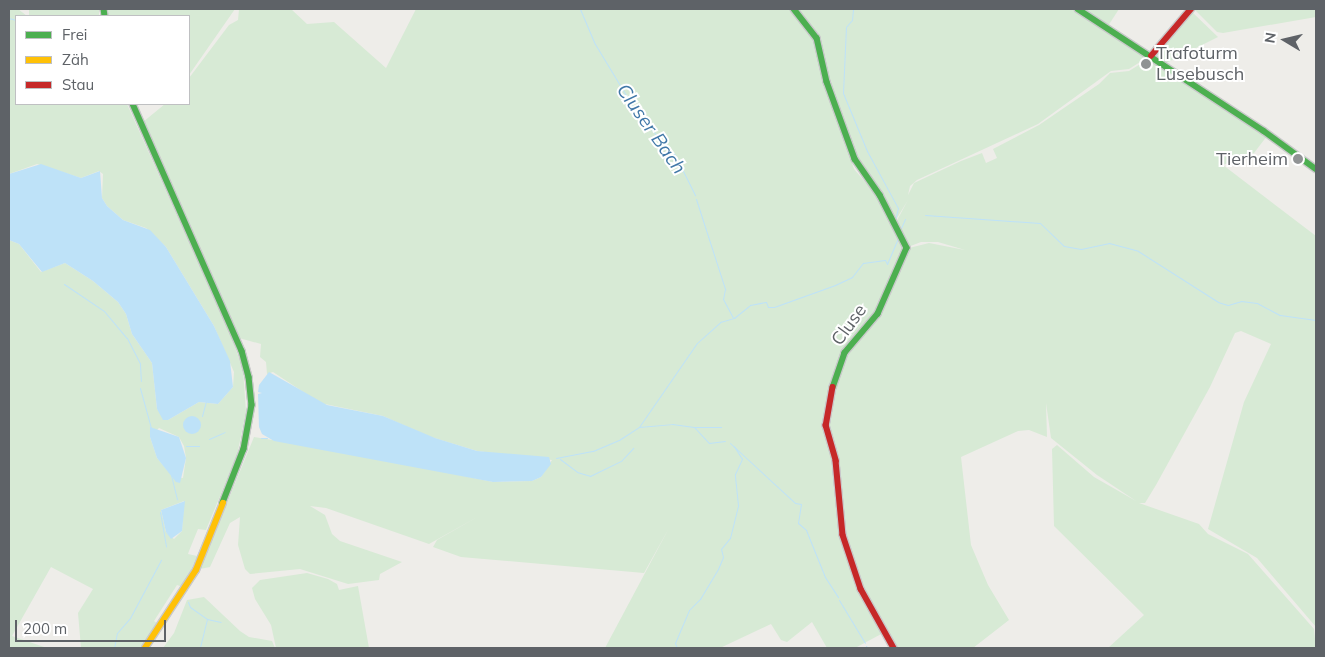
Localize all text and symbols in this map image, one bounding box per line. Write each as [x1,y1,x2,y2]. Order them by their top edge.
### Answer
legend [15,15,190,105]
north arrow [1260,15,1310,65]
text: Frei [62,25,87,44]
text: N [1260,31,1280,44]
place label: Trafoturm Lusebusch [1156,43,1244,86]
text: Zäh [62,50,89,69]
marker: Trafoturm Lusebusch [1140,58,1152,70]
text: Stau [62,75,94,94]
water label: Cluser Bach [612,79,690,179]
place label: Tierheim [1216,148,1288,170]
marker: Tierheim [1292,153,1304,165]
street label: Cluse [827,300,871,350]
scale bar [18,610,169,642]
text: 200 m [23,619,67,638]

